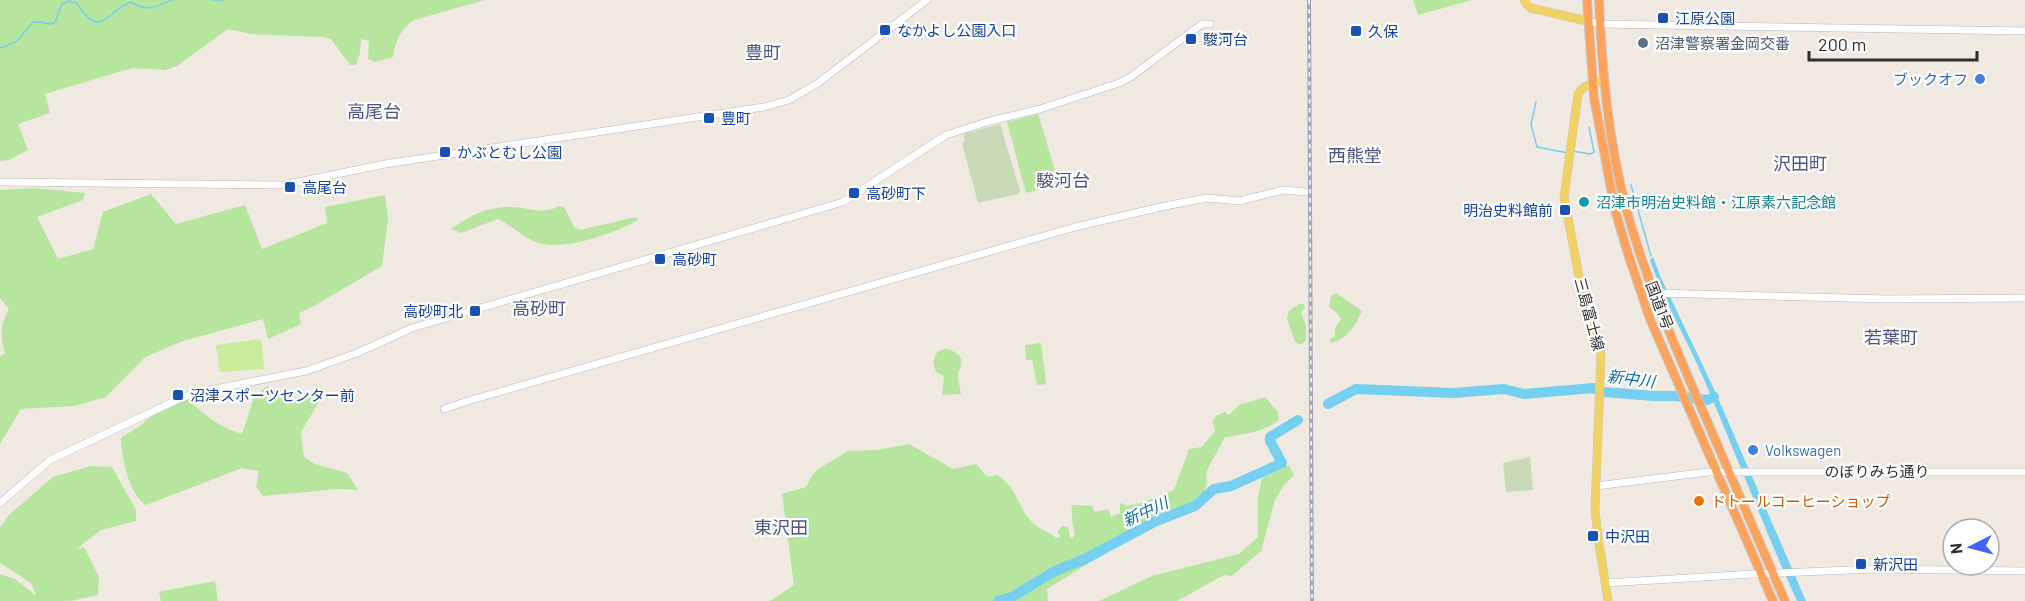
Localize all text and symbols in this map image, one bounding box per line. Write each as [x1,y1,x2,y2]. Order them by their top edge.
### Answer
place label: 江原公園 [1675,9,1735,27]
marker: 江原公園 [1656,11,1670,25]
place label: なかよし公園入口 [897,21,1016,39]
place label: 久保 [1368,22,1398,40]
marker: なかよし公園入口 [878,23,892,37]
marker: 久保 [1349,24,1363,38]
scale bar [1809,24,1977,62]
place label: 駿河台 [1203,30,1248,48]
marker: 駿河台 [1184,32,1198,46]
text: 200 m [1818,33,1866,55]
place label: 沼津警察署金岡交番 [1655,34,1790,52]
marker: 沼津警察署金岡交番 [1636,36,1650,50]
district label: 豊町 [745,41,781,63]
place label: ブックオフ [1893,70,1968,88]
marker: ブックオフ [1973,72,1987,86]
district label: 高尾台 [347,100,401,122]
place label: 豊町 [721,109,751,127]
marker: 豊町 [702,111,716,125]
place label: かぶとむし公園 [457,143,562,161]
district label: 西熊堂 [1328,144,1382,166]
marker: かぶとむし公園 [438,145,452,159]
district label: 沢田町 [1773,152,1827,174]
district label: 駿河台 [1036,169,1090,191]
place label: 高尾台 [302,178,347,196]
marker: 高尾台 [283,180,297,194]
place label: 高砂町下 [866,184,926,202]
marker: 高砂町下 [847,186,861,200]
place label: 沼津市明治史料館・江原素六記念館 [1596,193,1836,211]
marker: 沼津市明治史料館・江原素六記念館 [1577,195,1591,209]
place label: 明治史料館前 [1463,201,1553,219]
marker: 明治史料館前 [1558,203,1572,217]
place label: 高砂町 [672,250,717,268]
marker: 高砂町 [653,252,667,266]
street label: 三島富士線 [1572,275,1608,353]
street label: 国道1号 [1643,278,1677,332]
district label: 高砂町 [512,297,566,319]
place label: 高砂町北 [403,302,463,320]
marker: 高砂町北 [468,304,482,318]
district label: 若葉町 [1864,326,1918,348]
water label: 新中川 [1606,366,1658,391]
place label: 沼津スポーツセンター前 [190,386,355,404]
marker: 沼津スポーツセンター前 [171,388,185,402]
place label: Volkswagen [1765,441,1841,459]
marker: Volkswagen [1746,443,1760,457]
street label: のぼりみち通り [1824,462,1930,480]
water label: 新中川 [1119,491,1173,530]
place label: ドトールコーヒーショップ [1711,492,1890,510]
marker: ドトールコーヒーショップ [1692,494,1706,508]
district label: 東沢田 [754,516,808,538]
north arrow [1941,517,2001,577]
place label: 中沢田 [1605,527,1650,545]
marker: 中沢田 [1586,529,1600,543]
text: N [1946,542,1966,555]
place label: 新沢田 [1873,555,1918,573]
marker: 新沢田 [1854,557,1868,571]

